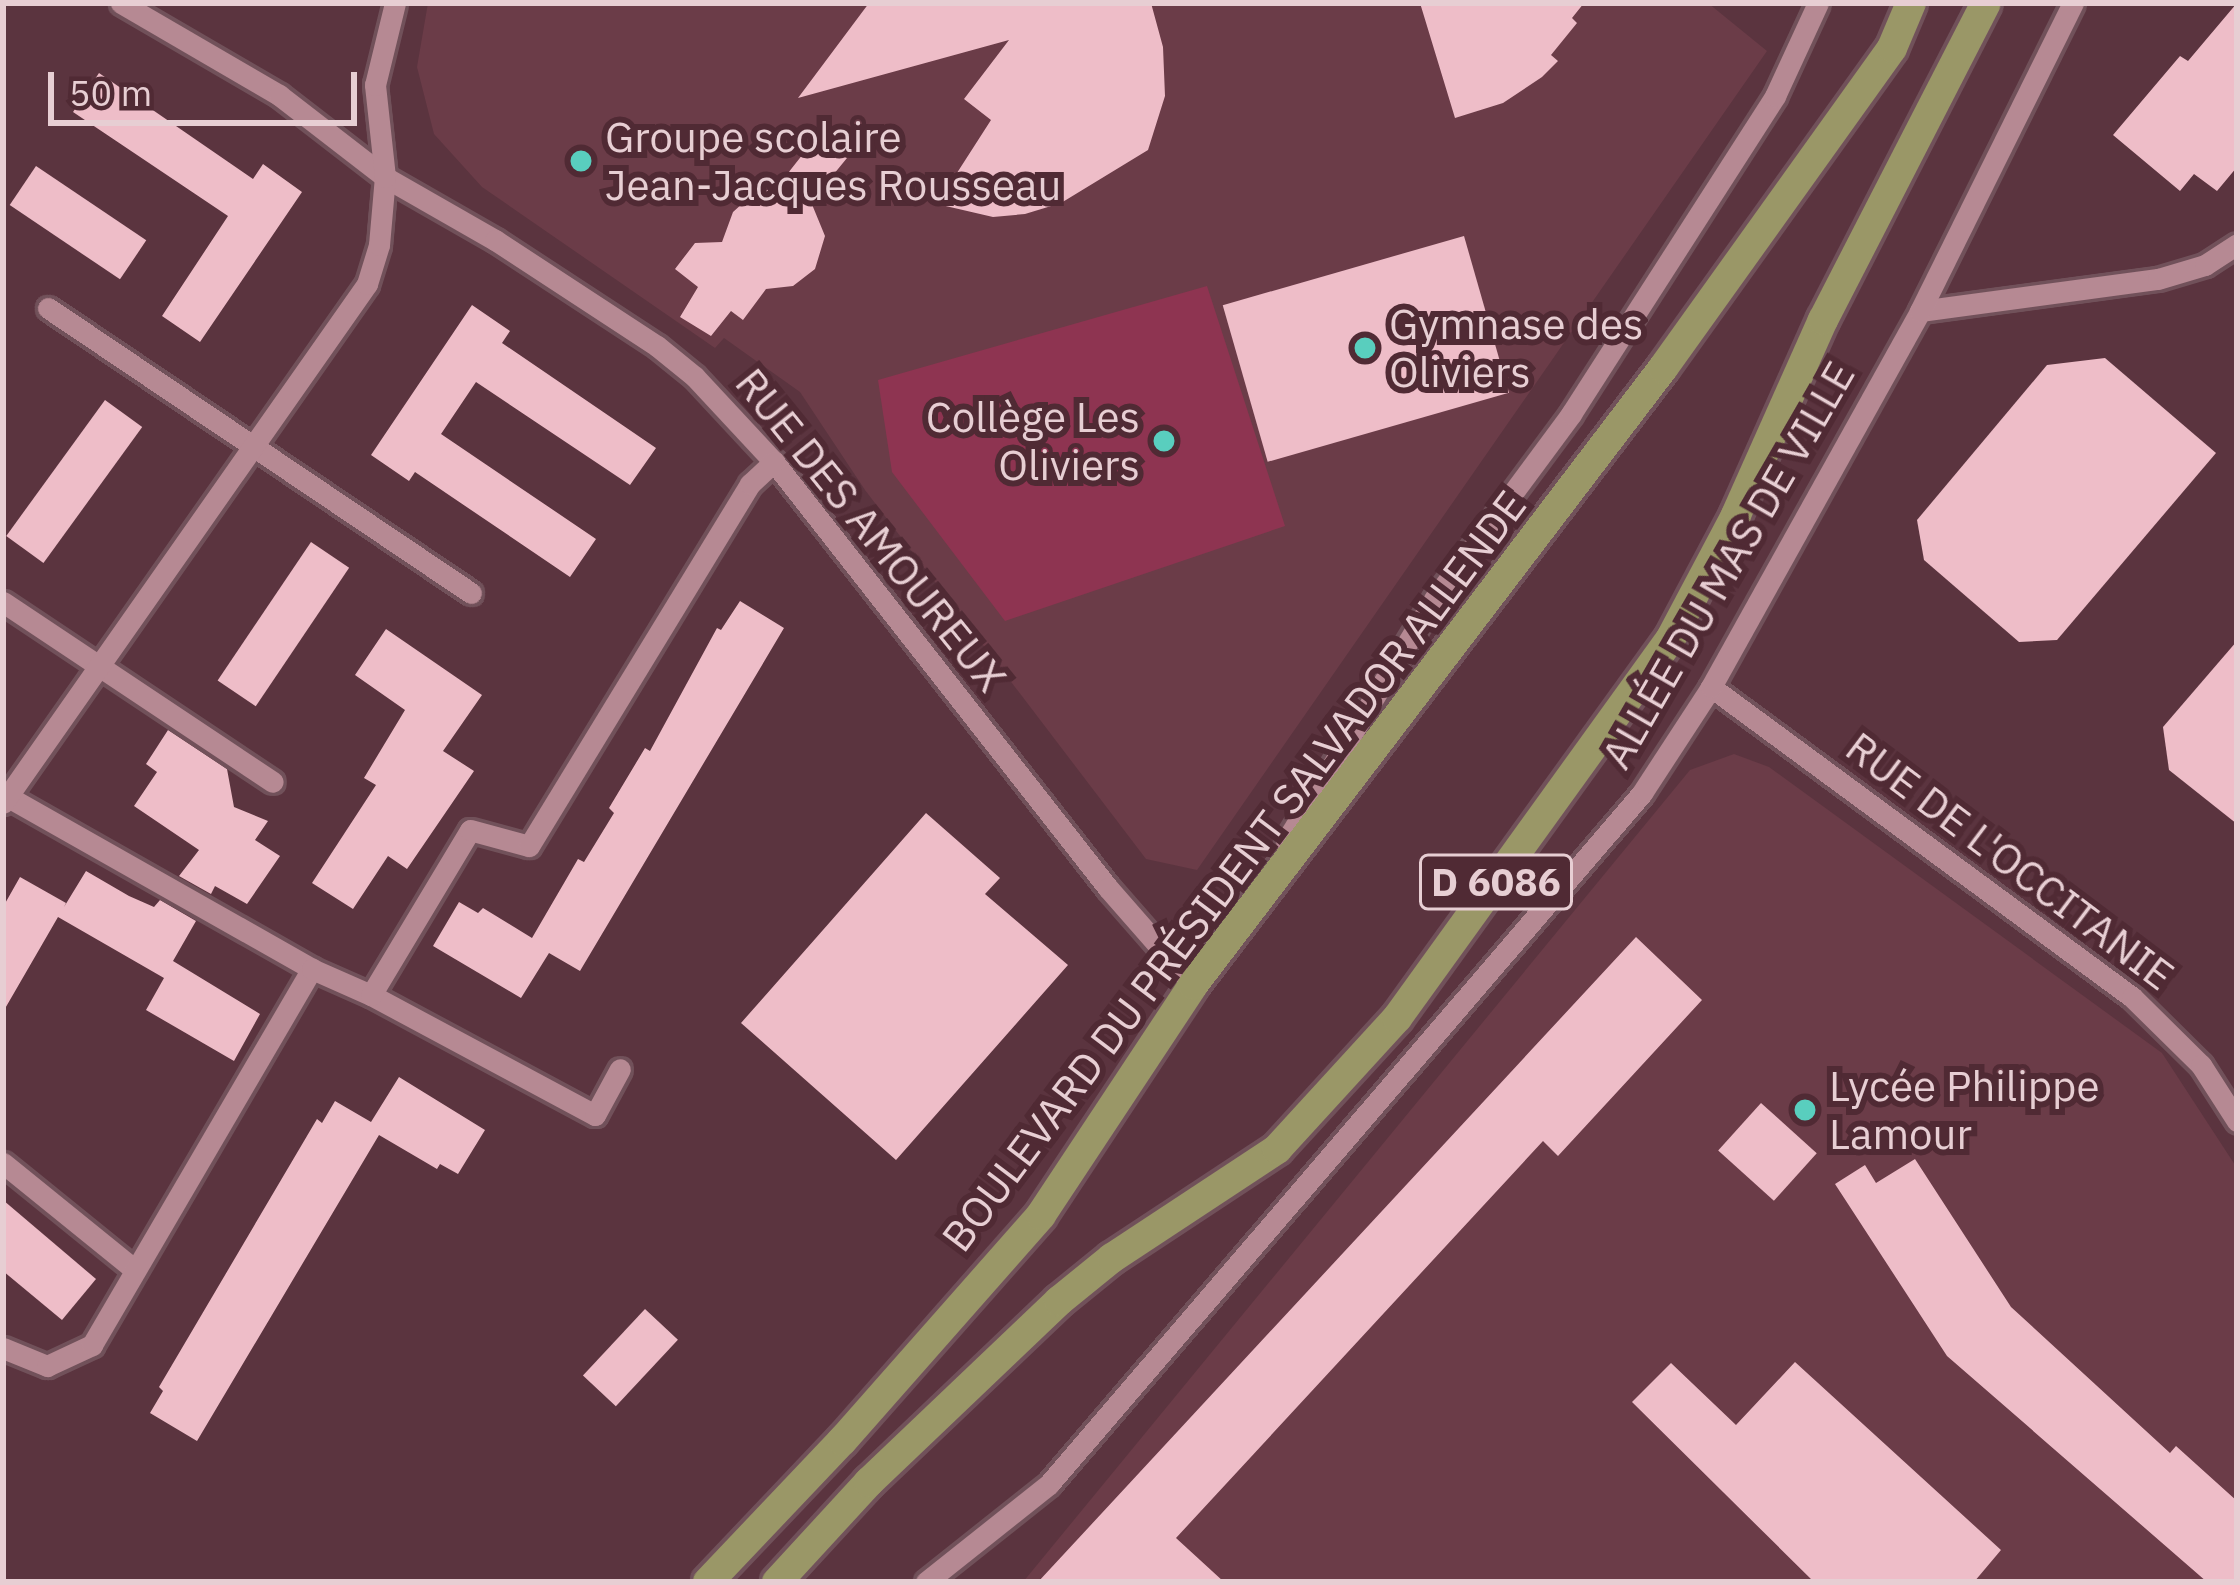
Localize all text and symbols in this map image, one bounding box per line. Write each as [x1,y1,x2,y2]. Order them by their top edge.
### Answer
scale bar [54,48,363,122]
text: 50 m [69,69,152,116]
place label: Groupe scolaire Jean-Jacques Rousseau [605,112,1061,210]
marker: Groupe scolaire Jean-Jacques Rousseau [568,148,594,174]
place label: Gymnase des Oliviers [1389,299,1643,398]
marker: Gymnase des Oliviers [1352,335,1378,361]
street label: ALLÉE DU MAS DE VILLE [1591,353,1865,777]
street label: RUE DES AMOUREUX [725,358,1017,702]
place label: Collège Les Oliviers [926,392,1140,490]
marker: Collège Les Oliviers [1151,428,1177,454]
street label: BOULEVARD DU PRÉSIDENT SALVADOR ALLENDE [931,481,1537,1261]
street label: RUE DE L'OCCITANIE [1836,721,2184,1001]
road number: D 6086 [1418,849,1574,915]
place label: Lycée Philippe Lamour [1829,1061,2100,1160]
marker: Lycée Philippe Lamour [1792,1097,1818,1123]

